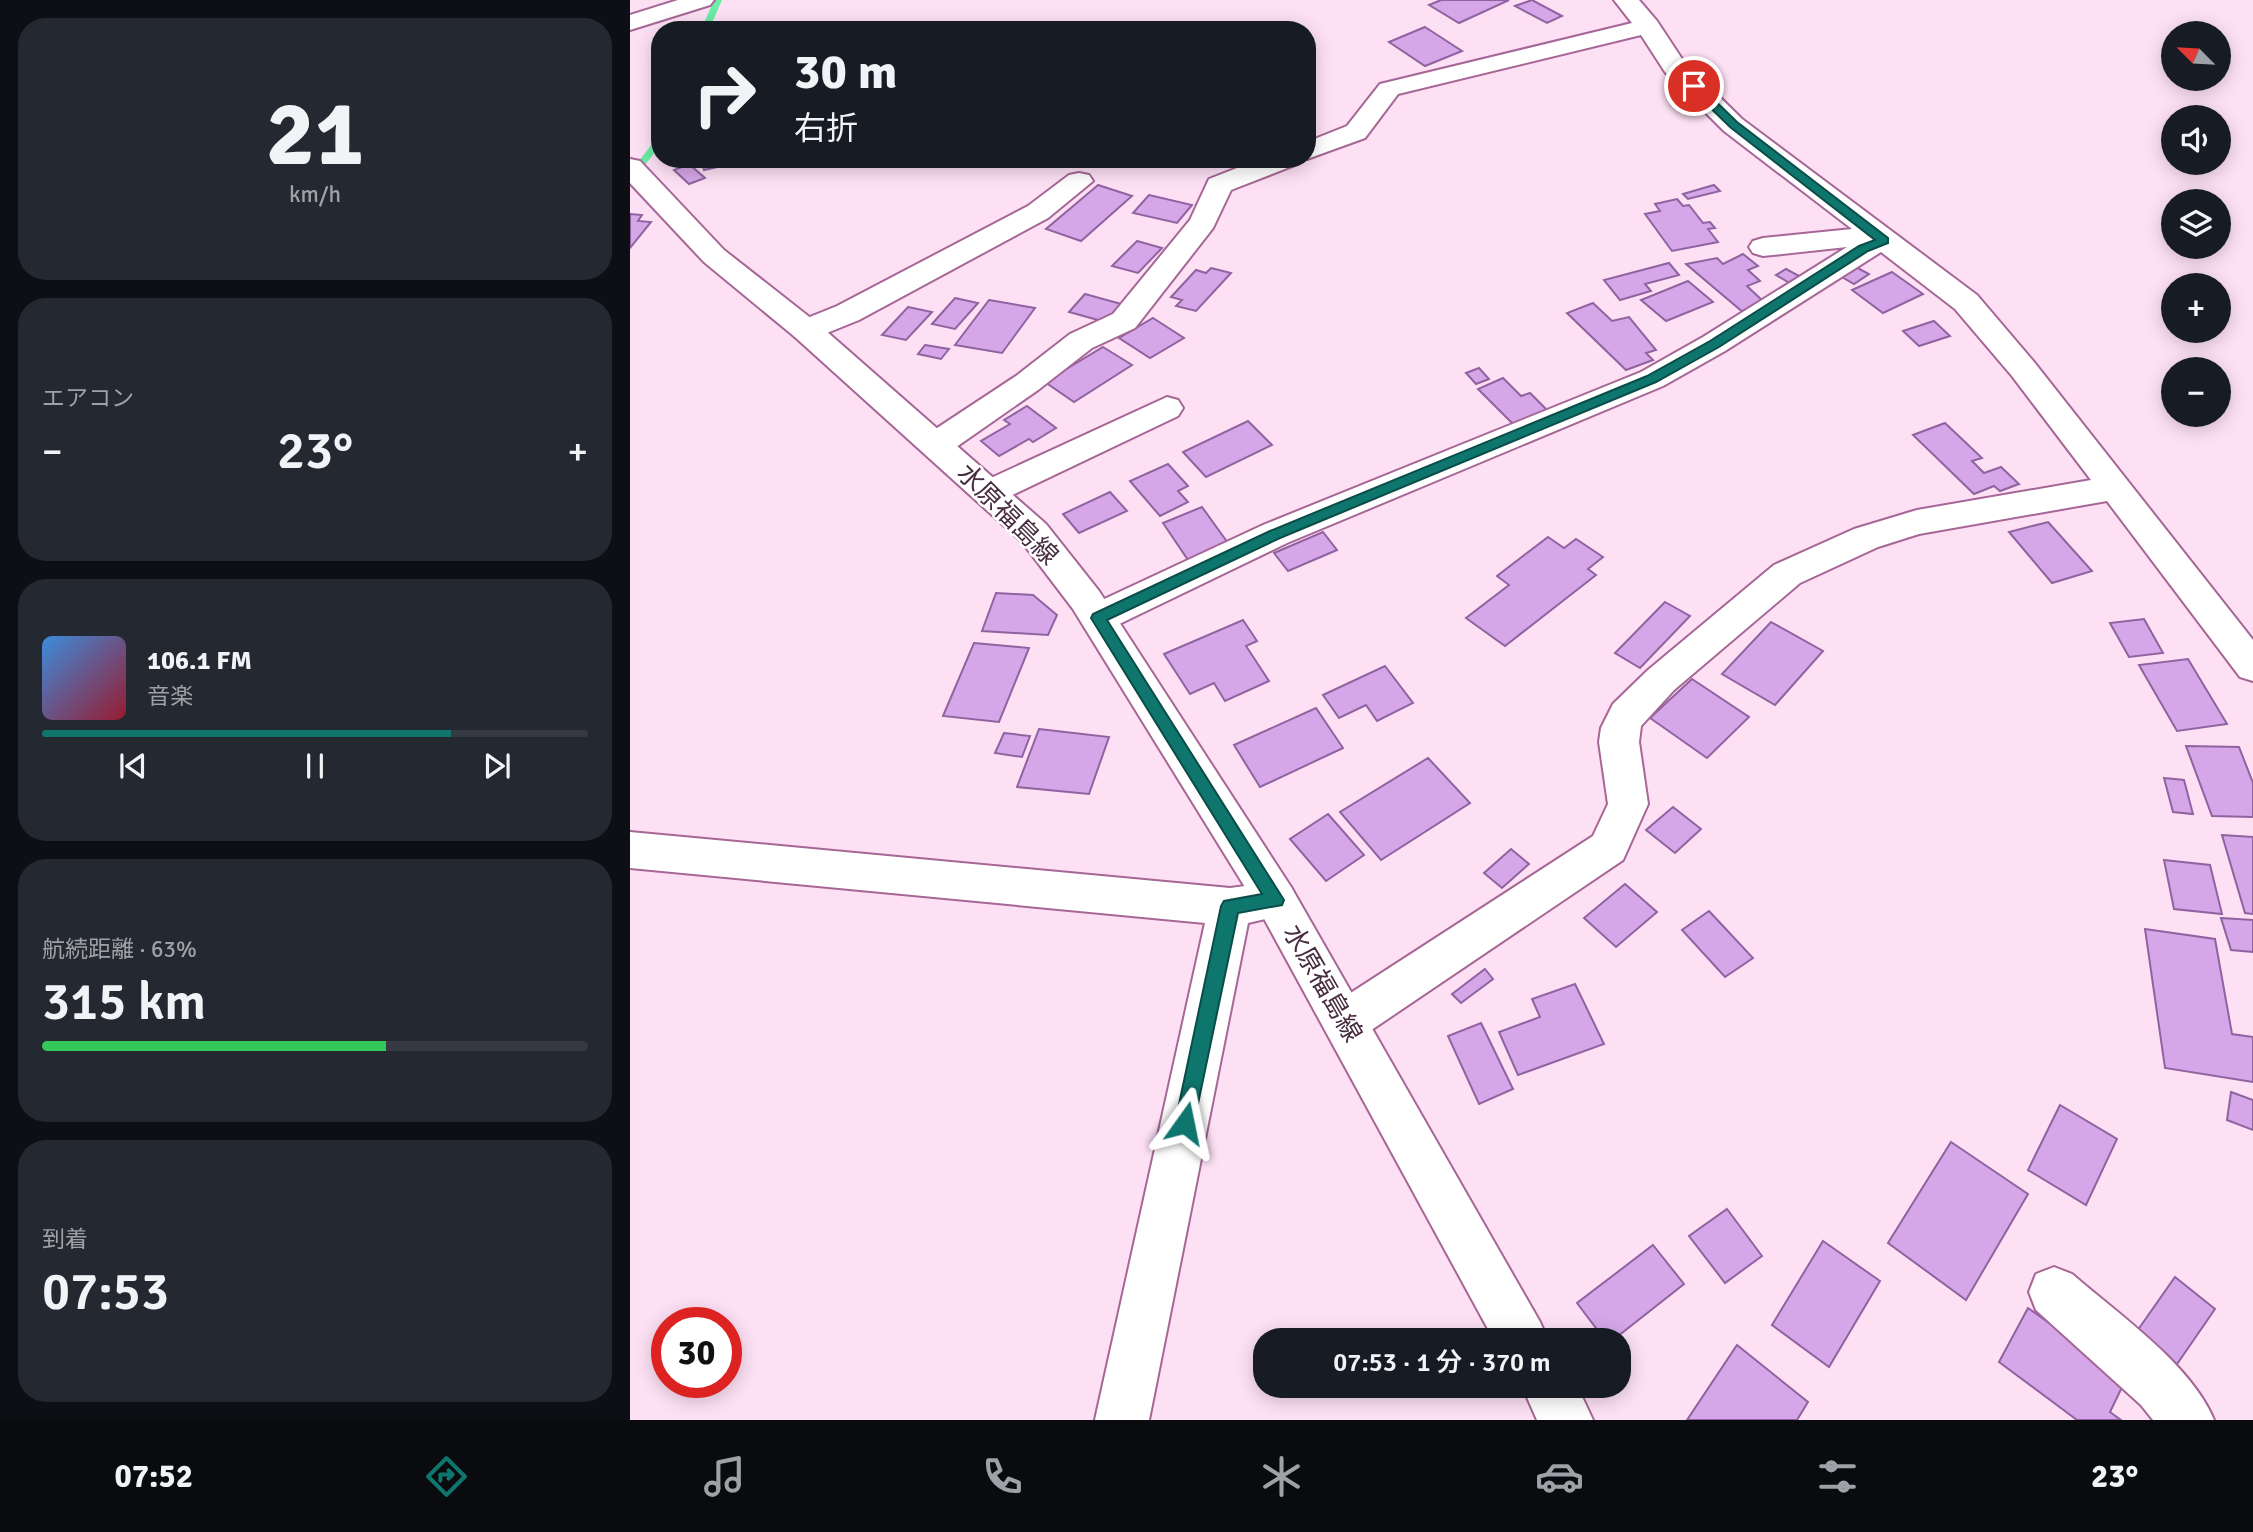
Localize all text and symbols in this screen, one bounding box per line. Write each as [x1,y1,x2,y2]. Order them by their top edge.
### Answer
north arrow [2161,21,2231,91]
map controls [2161,21,2231,427]
text: 30 m [794,42,897,102]
icon: right [679,49,770,140]
pin [1664,56,1724,116]
icon: arrive [1675,67,1713,105]
text: 21 [266,78,364,191]
button: sound [2161,105,2231,175]
text: 右折 [794,109,858,148]
text: km/h [289,180,341,209]
button: layers [2161,189,2231,259]
button: + [2161,273,2231,343]
button: − [2161,357,2231,427]
text: エアコン [42,384,134,413]
text: 23° [277,419,353,483]
text: − [42,428,63,475]
text: + [567,428,588,475]
street label: 水原福島線 [950,457,1065,572]
text: 106.1 FM [147,645,252,677]
text: 音楽 [147,682,193,711]
icon: previous [114,747,152,785]
icon: pause [296,747,334,785]
icon: next [478,747,516,785]
street label: 水原福島線 [1276,919,1368,1048]
text: 航続距離 · 63% [42,935,197,964]
text: 315 km [42,970,206,1034]
position arrow [1148,1086,1222,1160]
text: 到着 [42,1225,88,1254]
text: 07:53 [42,1260,169,1324]
speed limit sign: 30 [651,1307,742,1398]
text: 07:53 · 1 分 · 370 m [1333,1347,1551,1379]
icon: directions [422,1452,471,1501]
icon: music [700,1452,749,1501]
icon: phone [978,1452,1027,1501]
icon: climate [1257,1452,1306,1501]
icon: car [1535,1452,1584,1501]
icon: filters [1813,1452,1862,1501]
text: 07:52 [115,1457,193,1496]
text: 23° [2091,1457,2138,1496]

